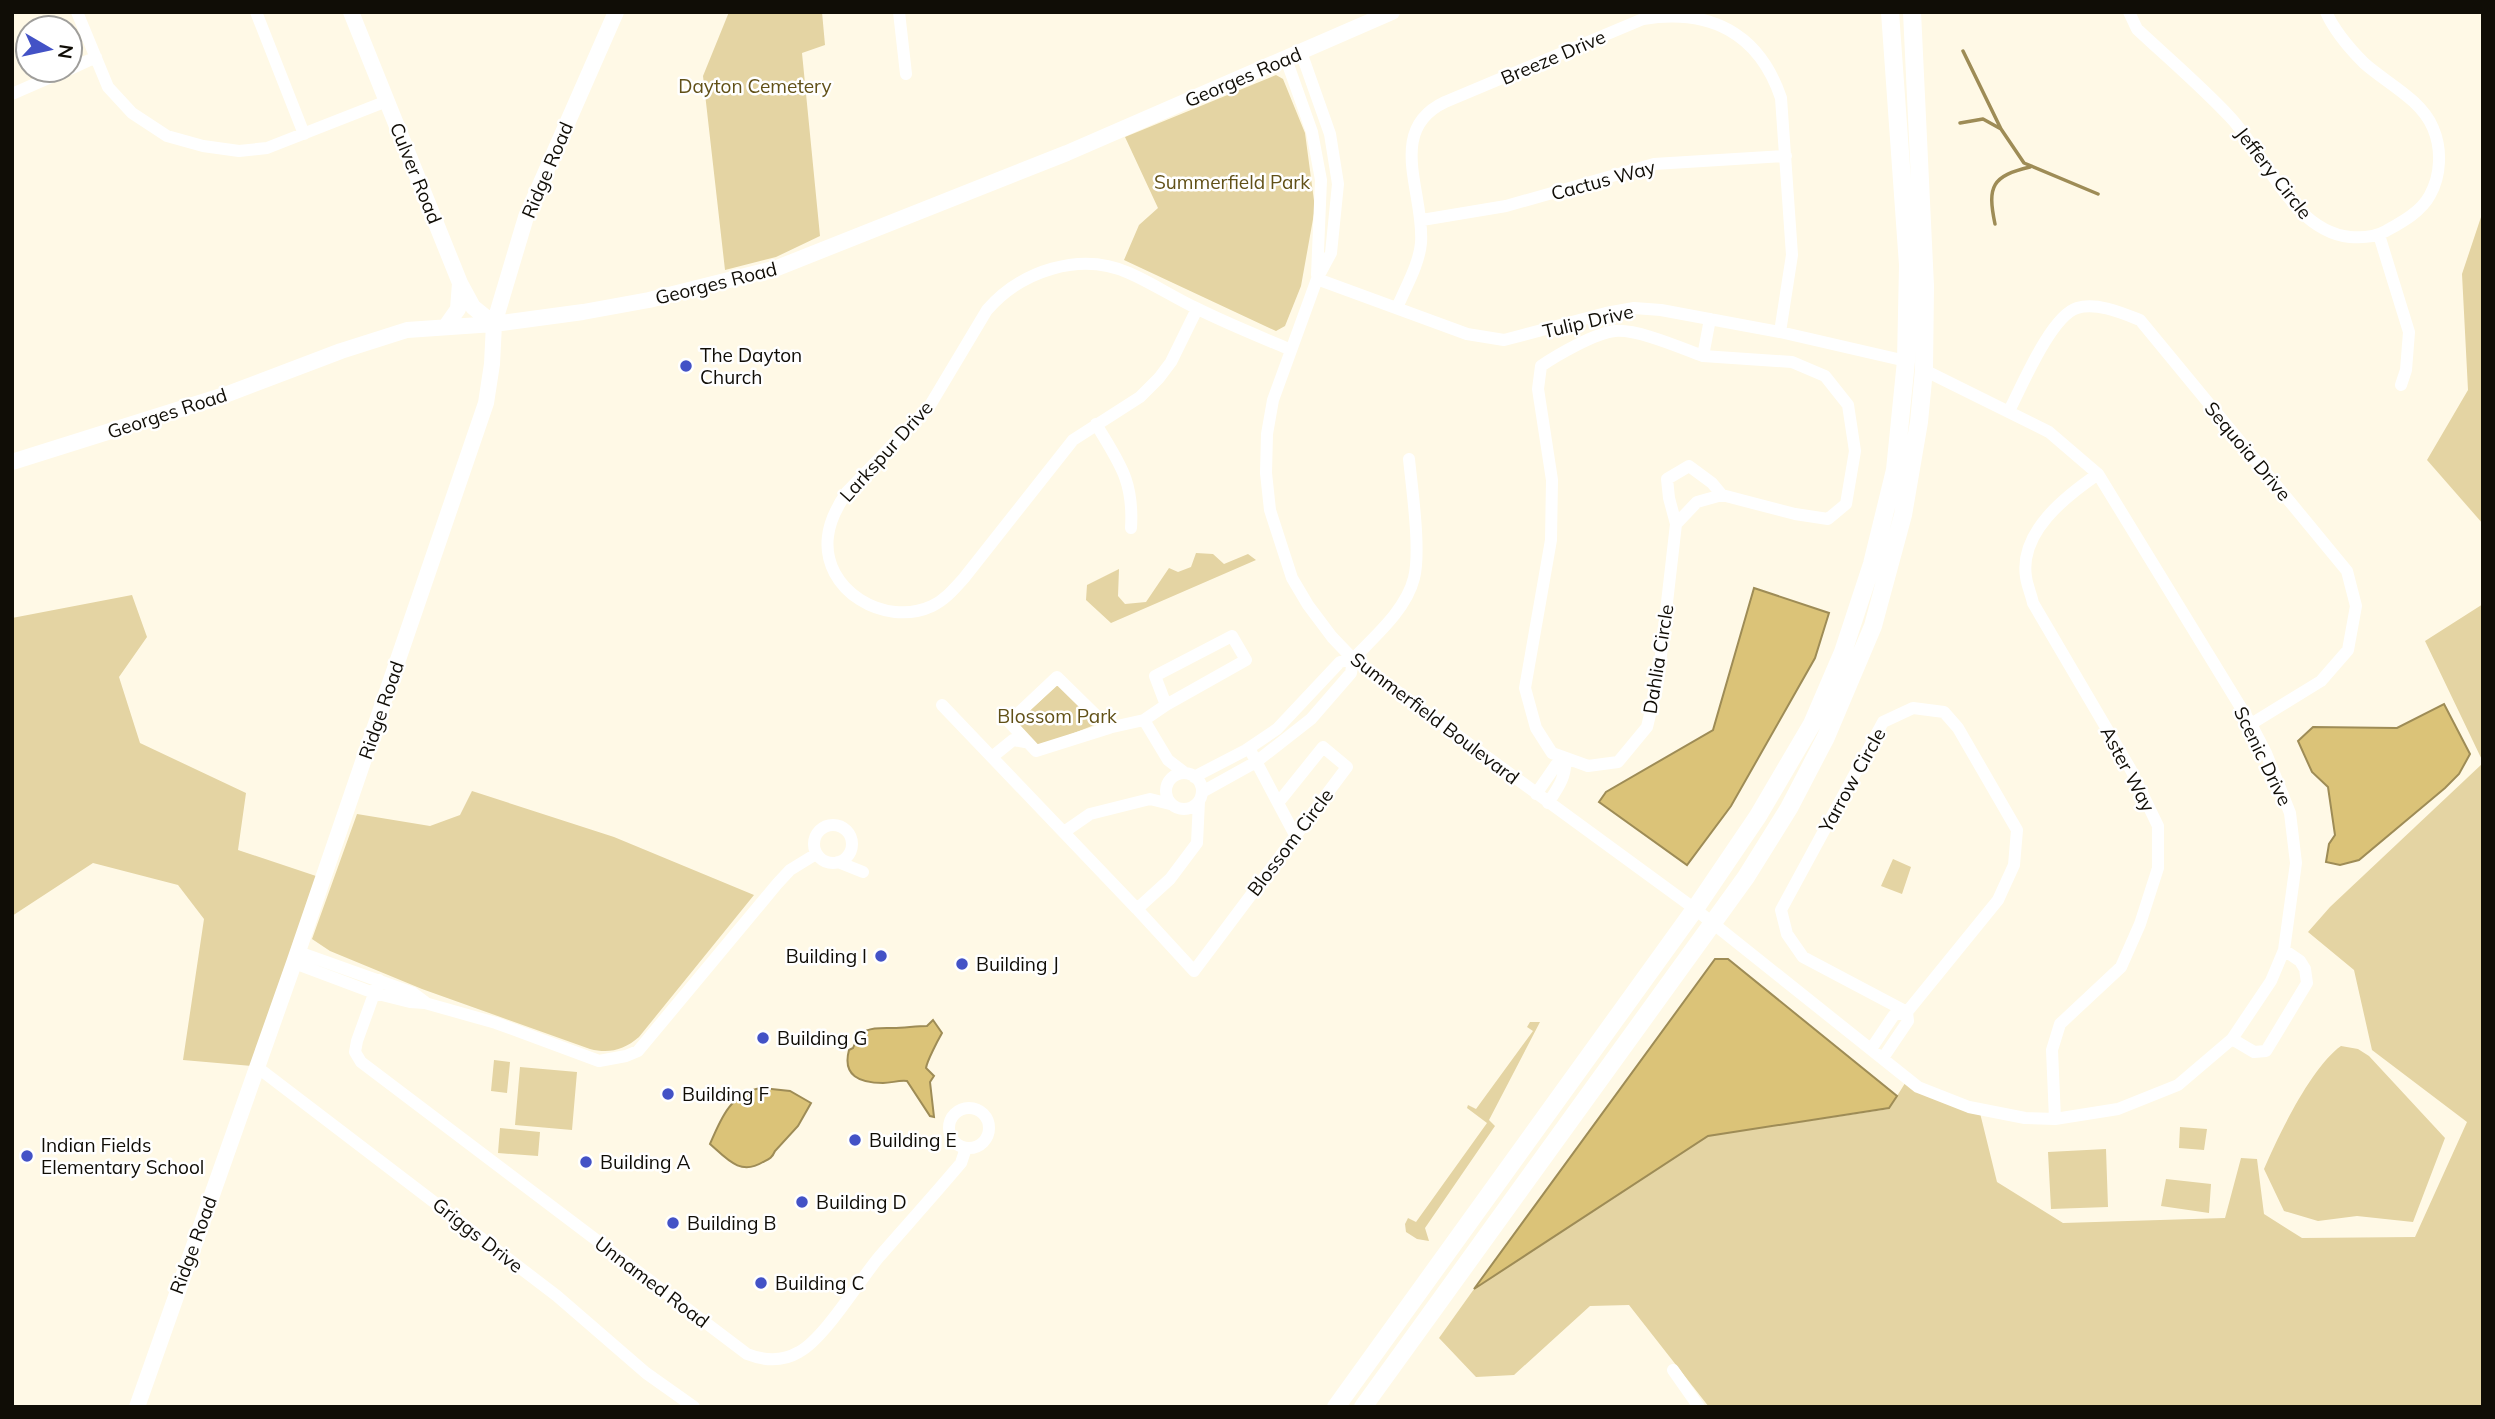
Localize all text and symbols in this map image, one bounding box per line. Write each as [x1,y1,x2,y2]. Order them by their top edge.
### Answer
north arrow [14,14,84,84]
street label: Breeze Drive [1497,24,1609,90]
street label: Georges Road [1181,42,1305,112]
text: N [53,43,79,61]
park label: Dayton Cemetery [678,74,832,98]
street label: Ridge Road [516,118,578,222]
street label: Culver Road [385,119,447,227]
street label: Jeffery Circle [2231,122,2317,224]
street label: Cactus Way [1548,155,1658,205]
park label: Summerfield Park [1154,170,1310,194]
street label: Georges Road [653,256,779,310]
street label: Tulip Drive [1540,299,1636,343]
place label: The Dayton Church [700,343,802,389]
marker: The Dayton Church [678,358,694,374]
street label: Georges Road [104,382,230,444]
street label: Larkspur Drive [834,395,938,507]
street label: Sequoia Drive [2200,396,2296,506]
street label: Dahlia Circle [1637,602,1679,716]
street label: Summerfield Boulevard [1346,647,1524,789]
street label: Ridge Road [353,658,409,762]
street label: Scenic Drive [2229,703,2297,809]
park label: Blossom Park [997,704,1117,728]
street label: Aster Way [2095,722,2161,816]
street label: Yarrow Circle [1813,724,1891,837]
street label: Blossom Circle [1242,784,1338,900]
place label: Building I [786,944,867,968]
marker: Building I [873,948,889,964]
place label: Building J [976,952,1059,976]
marker: Building J [954,956,970,972]
place label: Building G [777,1026,867,1050]
marker: Building G [755,1030,771,1046]
place label: Building F [682,1082,769,1106]
marker: Building F [660,1086,676,1102]
place label: Building E [869,1128,957,1152]
marker: Building E [847,1132,863,1148]
place label: Indian Fields Elementary School [41,1133,204,1179]
marker: Indian Fields Elementary School [19,1148,35,1164]
place label: Building A [600,1150,690,1174]
marker: Building A [578,1154,594,1170]
place label: Building D [816,1190,907,1214]
street label: Griggs Drive [428,1192,528,1278]
street label: Ridge Road [164,1193,222,1297]
marker: Building D [794,1194,810,1210]
place label: Building B [687,1211,776,1235]
marker: Building B [665,1215,681,1231]
street label: Unnamed Road [590,1231,714,1333]
place label: Building C [775,1271,864,1295]
marker: Building C [753,1275,769,1291]

